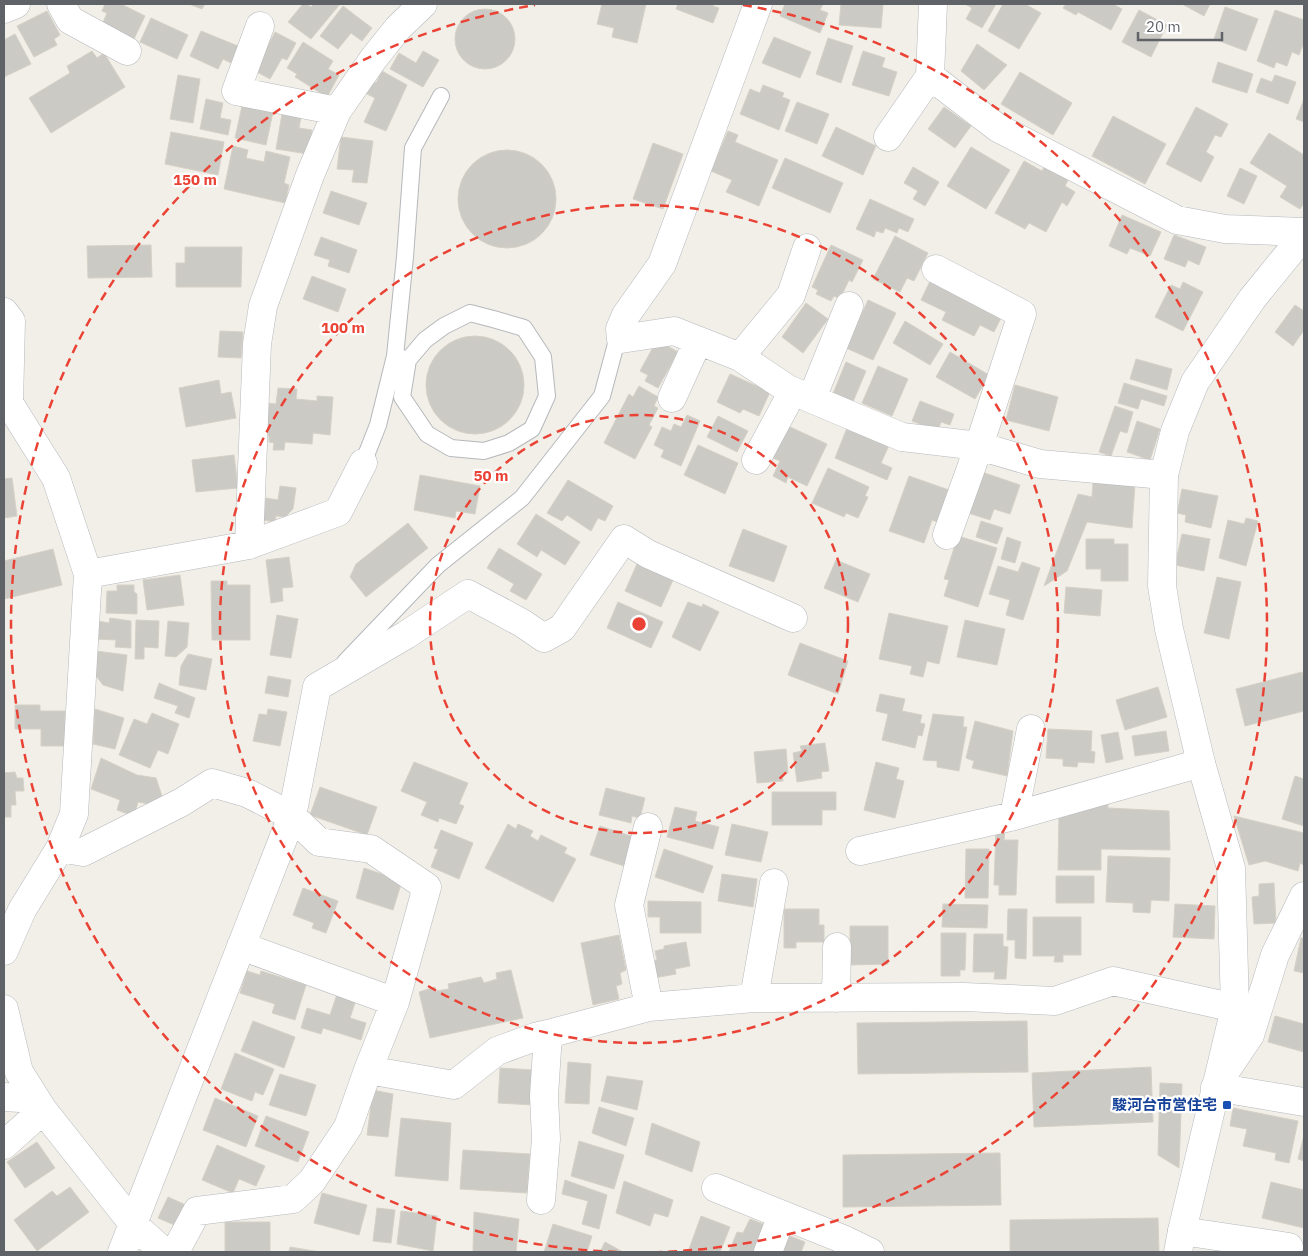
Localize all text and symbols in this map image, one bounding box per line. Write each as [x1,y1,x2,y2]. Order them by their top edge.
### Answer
scale bar [1138,10,1222,42]
text: 20 m [1146,17,1181,36]
text: 150 m [173,170,217,189]
text: 100 m [321,318,365,337]
text: 50 m [474,466,508,485]
centre of rings [630,615,648,633]
place label: 駿河台市営住宅 [1112,1095,1217,1114]
marker: 駿河台市営住宅 [1221,1099,1233,1111]

